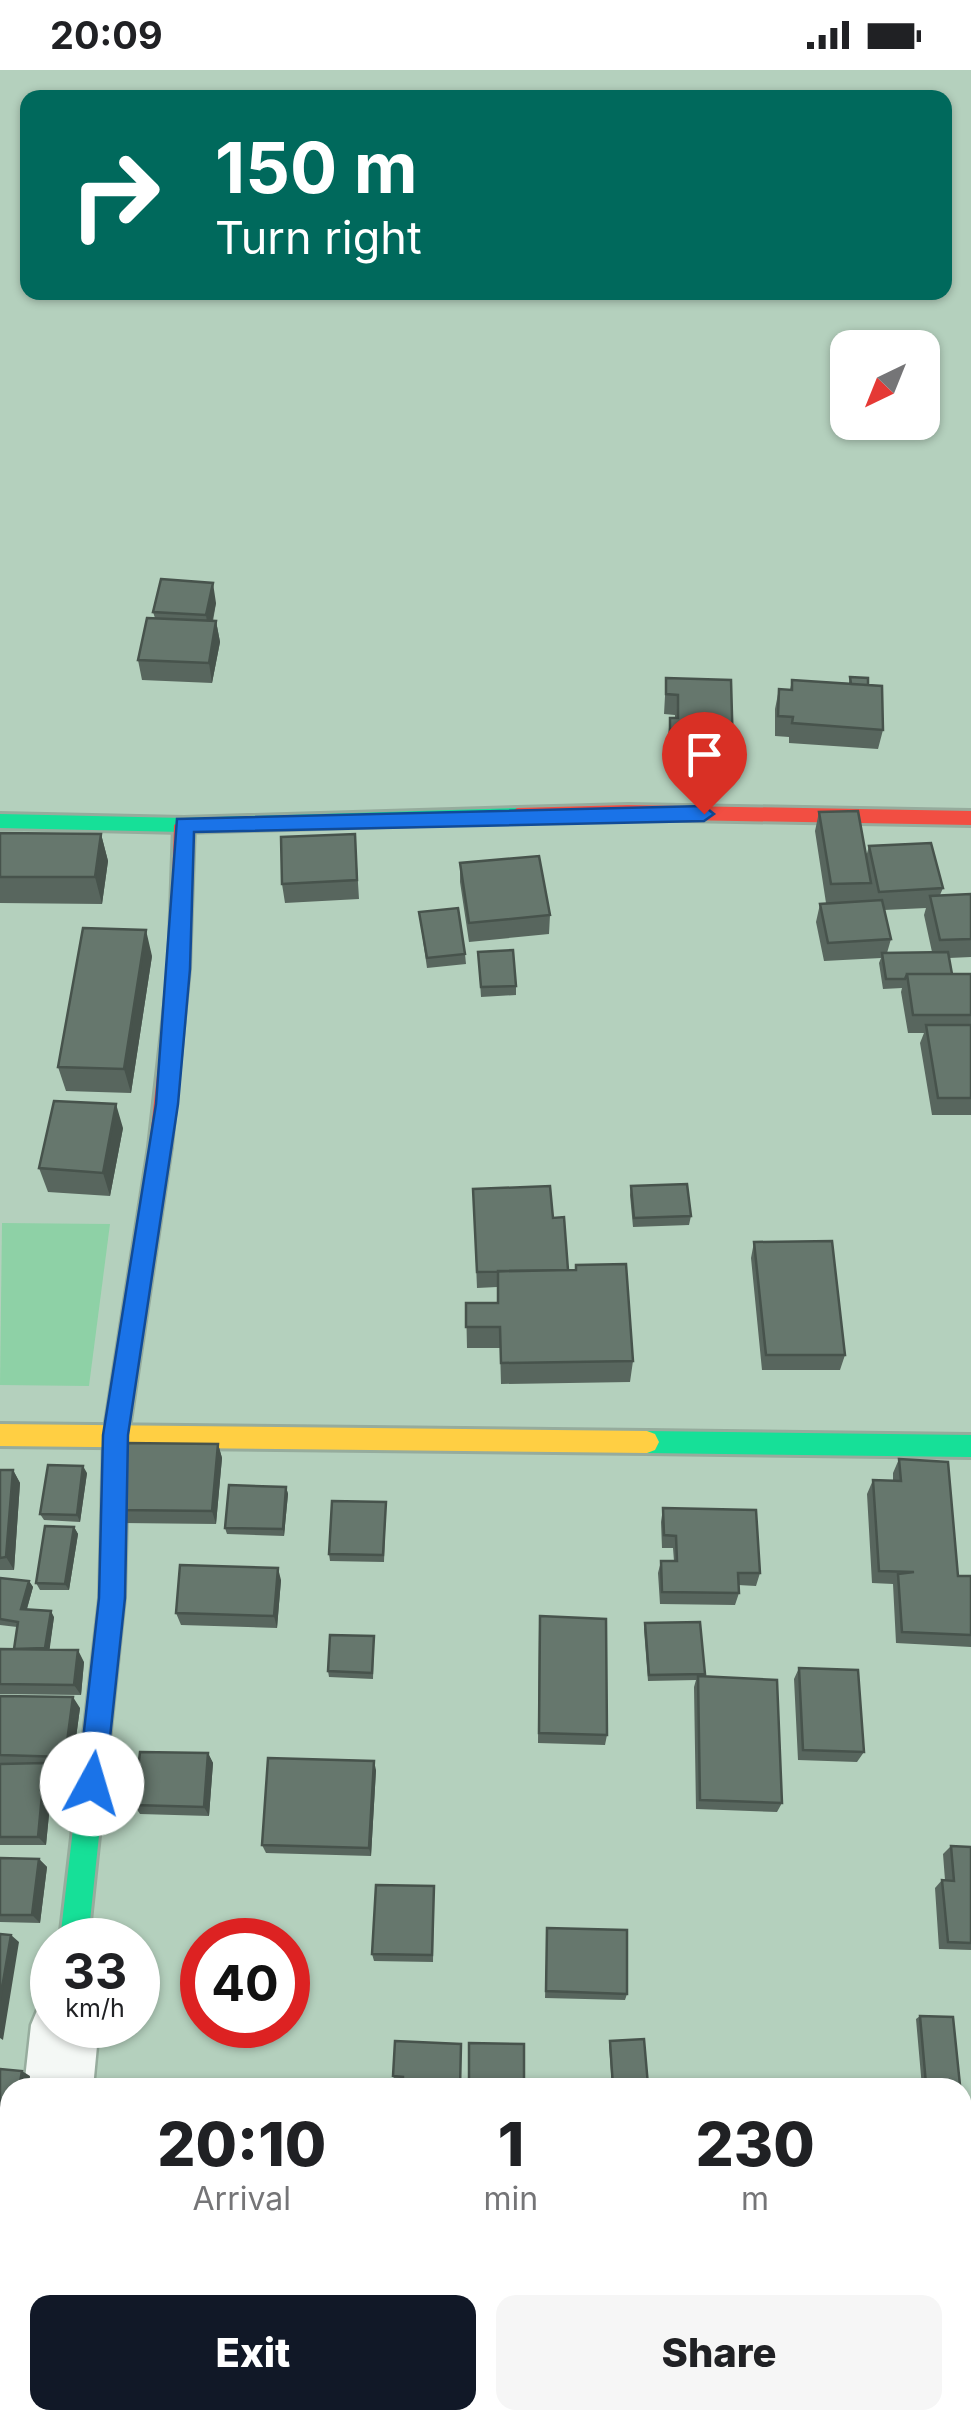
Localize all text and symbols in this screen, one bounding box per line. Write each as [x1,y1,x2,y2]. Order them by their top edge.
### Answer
text: 20:09 [50,12,163,58]
text: 150 m [215,125,418,210]
icon: right [50,130,180,260]
text: Turn right [215,210,422,265]
north arrow [830,330,940,440]
map controls [830,330,940,440]
pin [662,712,747,815]
icon: arrive [677,727,732,782]
position arrow [40,1732,144,1836]
speed limit sign: 40 [180,1918,310,2048]
text: 33 [63,1941,127,2001]
text: km/h [65,1993,125,2023]
text: 20:10 [157,2108,326,2180]
text: 1 [498,2108,524,2180]
text: 230 [696,2108,815,2180]
text: Arrival [193,2179,291,2218]
text: min [484,2179,538,2218]
text: m [741,2179,769,2218]
button: Exit [30,2295,476,2410]
button: Share [496,2295,942,2410]

